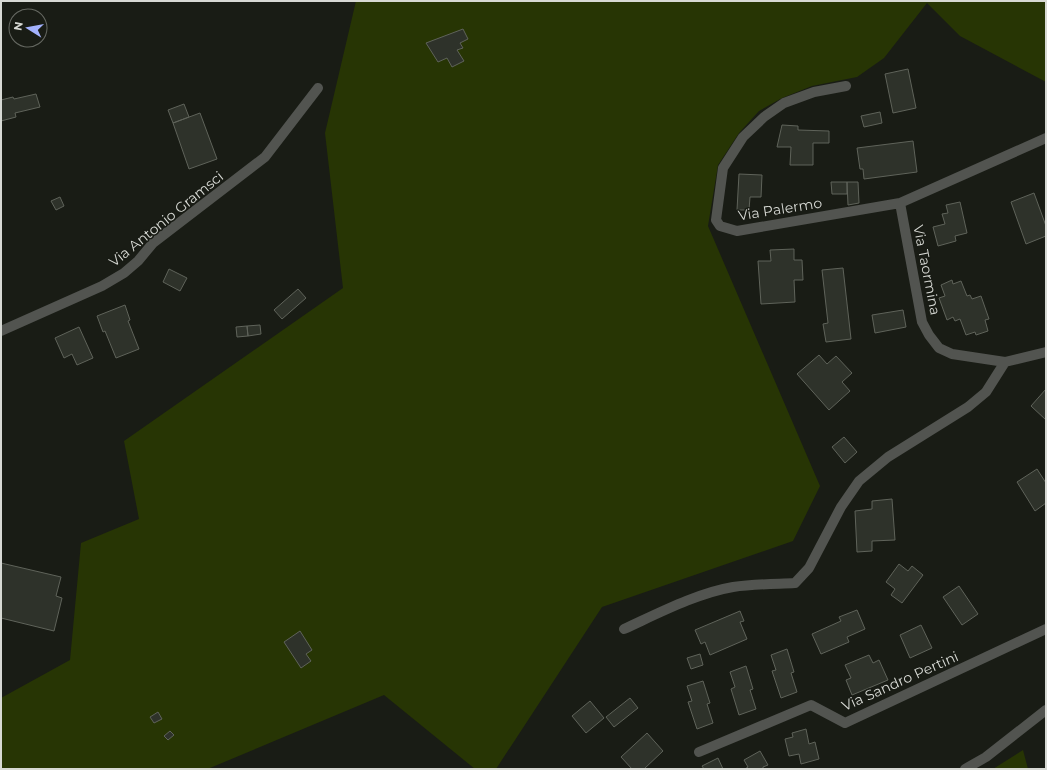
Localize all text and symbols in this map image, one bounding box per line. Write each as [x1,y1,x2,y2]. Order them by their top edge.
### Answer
north arrow [8,8,48,48]
text: N [10,20,26,32]
street label: Via Antonio Gramsci [105,167,227,271]
street label: Via Palermo [737,193,823,225]
street label: Via Taormina [909,223,945,317]
street label: Via Sandro Pertini [839,647,961,715]

